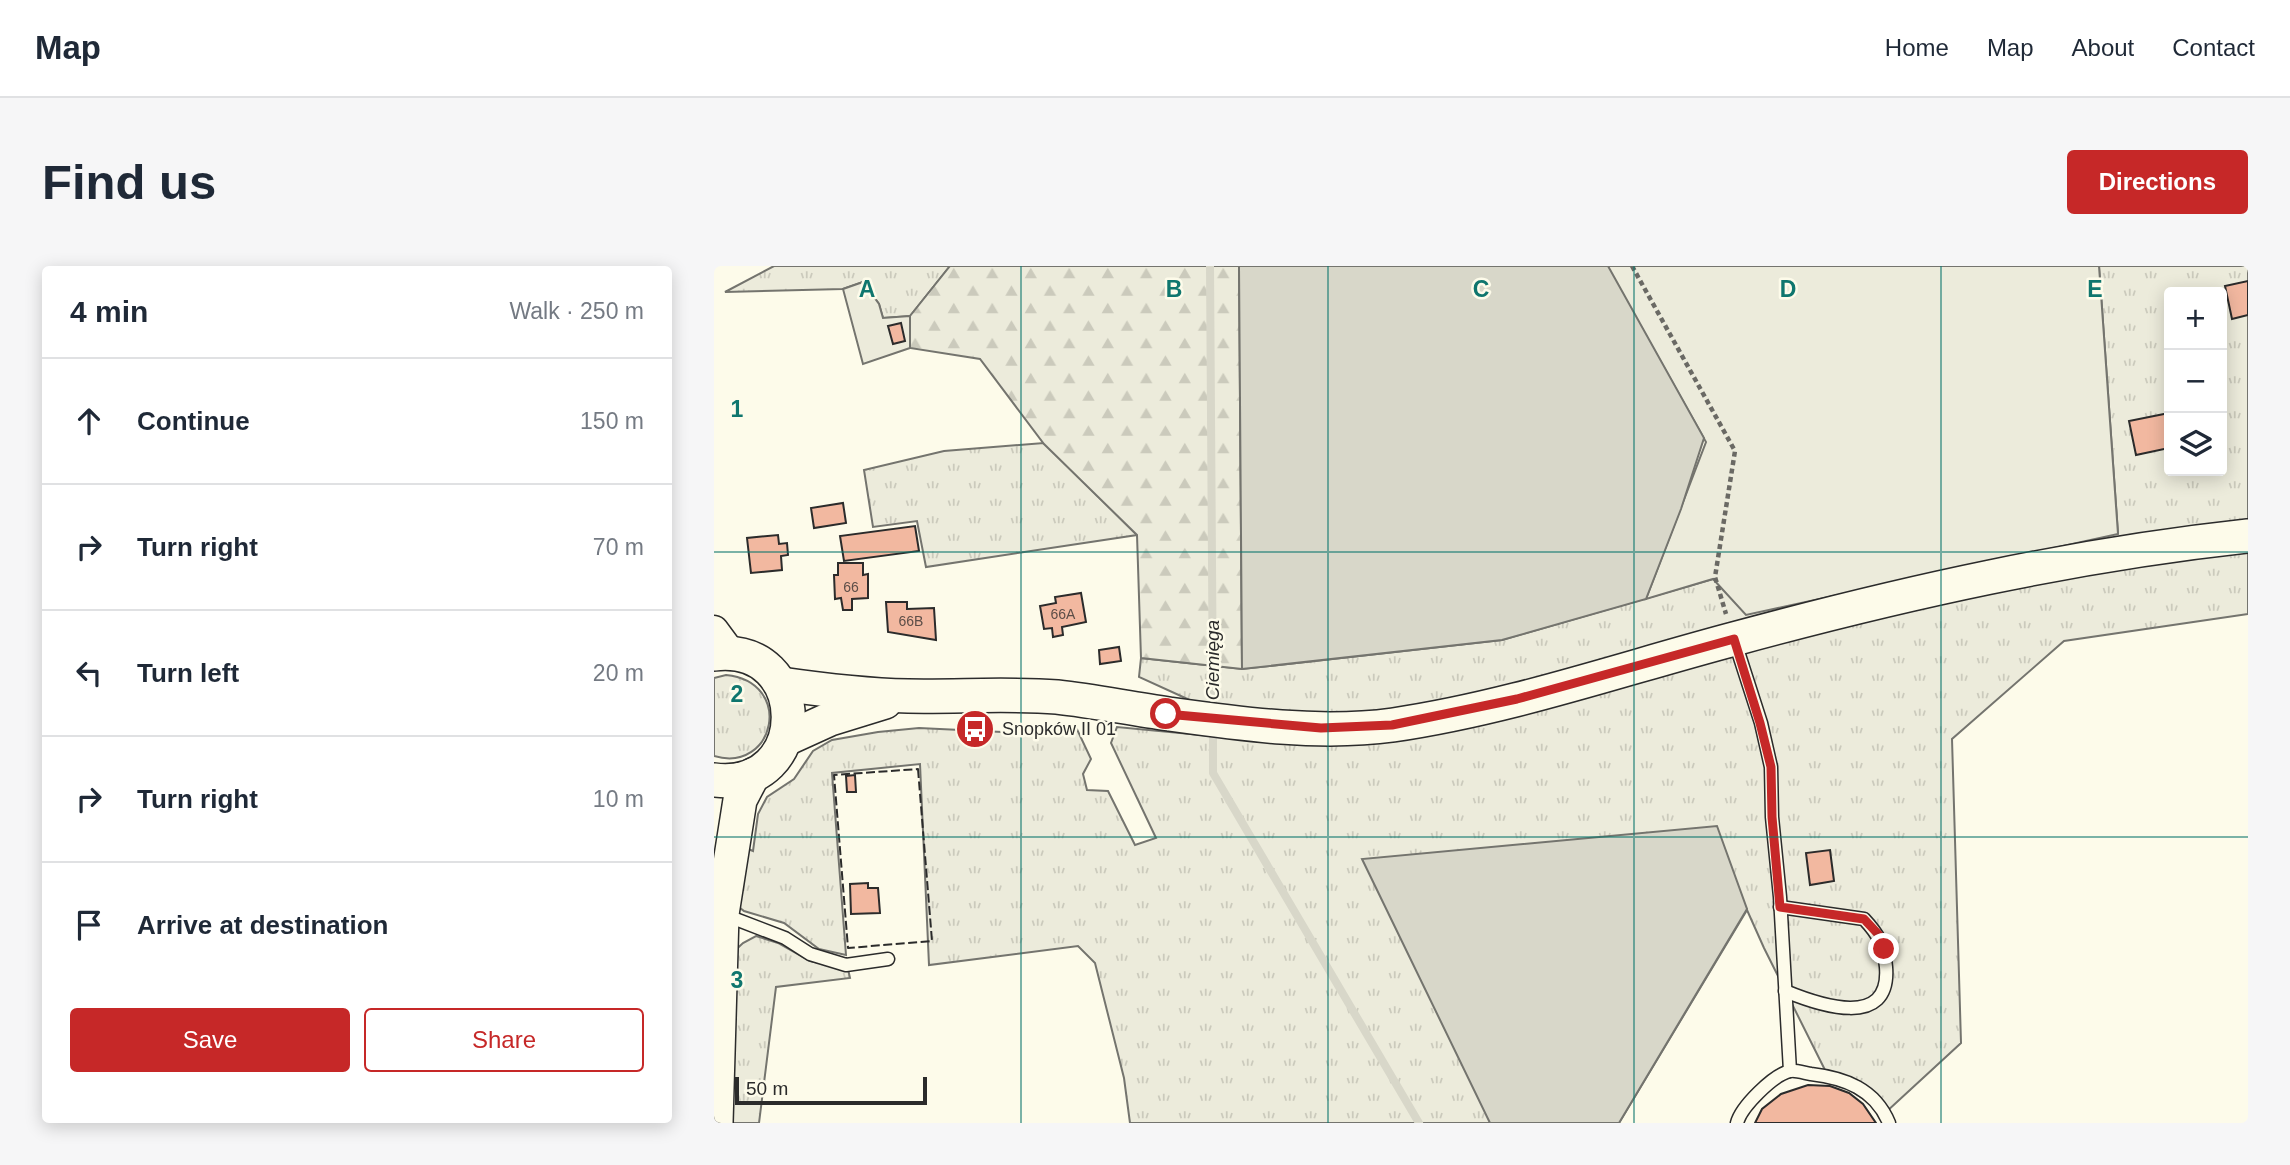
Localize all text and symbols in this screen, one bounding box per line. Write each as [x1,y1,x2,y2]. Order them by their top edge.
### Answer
text: Map [35,29,101,66]
text: Home [1885,34,1949,61]
text: Map [1987,34,2034,61]
text: About [2072,34,2134,61]
text: Contact [2172,34,2255,61]
button: Directions [2067,150,2248,214]
text: Find us [42,155,216,209]
text: A [859,276,875,302]
text: B [1166,276,1182,302]
text: C [1473,276,1489,302]
text: D [1780,276,1796,302]
text: E [2087,276,2103,302]
map controls [2164,287,2227,476]
button: + [2164,287,2227,350]
text: 4 min [70,295,148,328]
text: Walk · 250 m [509,298,644,324]
button: − [2164,350,2227,413]
text: 1 [731,396,744,422]
icon: ahead [70,402,108,440]
text: Continue [137,406,250,436]
text: 150 m [580,408,644,434]
button: layers [2164,413,2227,476]
icon: right [70,528,108,566]
text: Turn right [137,532,258,562]
text: 70 m [593,534,644,560]
house number: 66 [843,579,859,595]
house number: 66A [1051,606,1076,622]
house number: 66B [899,613,923,629]
water label: Ciemięga [1202,620,1223,700]
icon: left [70,654,108,692]
text: Turn left [137,658,239,688]
text: 20 m [593,660,644,686]
text: 2 [731,681,743,707]
route start [1150,698,1181,729]
bus stop icon: Snopków II 01 [954,708,996,750]
place label: Snopków II 01 [1002,719,1116,739]
icon: right [70,780,108,818]
text: Turn right [137,784,258,814]
text: 10 m [593,786,644,812]
icon: arrive [70,906,108,944]
text: Arrive at destination [137,910,388,940]
route end [1868,933,1899,964]
text: 3 [731,967,743,993]
button: Save [70,1008,350,1072]
button: Share [364,1008,644,1072]
scale bar [735,1074,928,1106]
text: 50 m [746,1078,788,1099]

